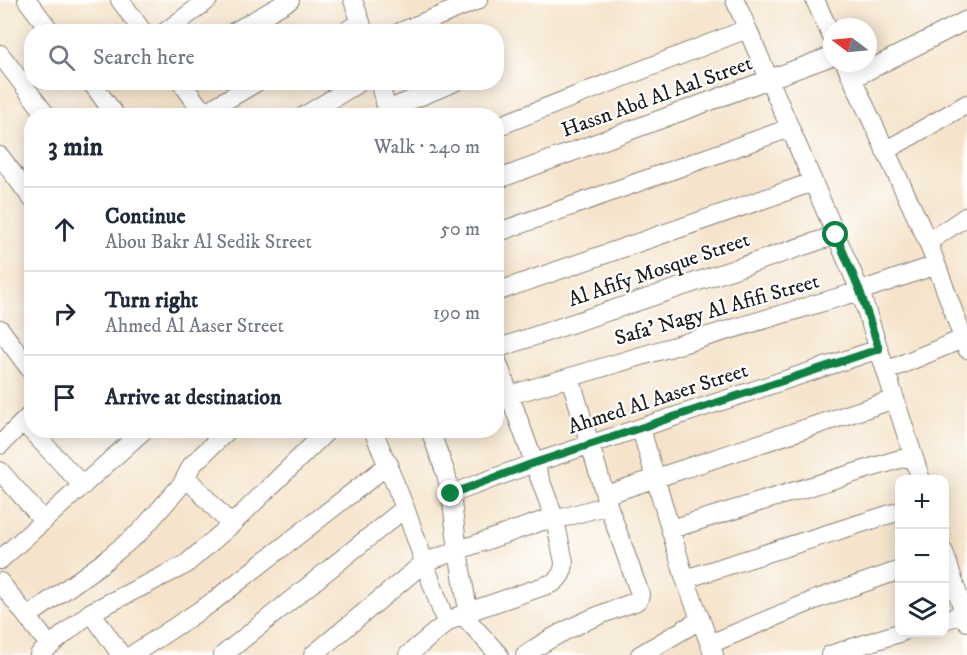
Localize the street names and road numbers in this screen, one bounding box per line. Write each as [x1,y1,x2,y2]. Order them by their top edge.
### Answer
street label: Hassn Abd Al Aal Street [558,50,756,144]
street label: Al Afify Mosque Street [565,227,753,313]
street label: Safa' Nagy Al Afifi Street [612,268,822,352]
street label: Ahmed Al Aaser Street [565,358,752,440]

